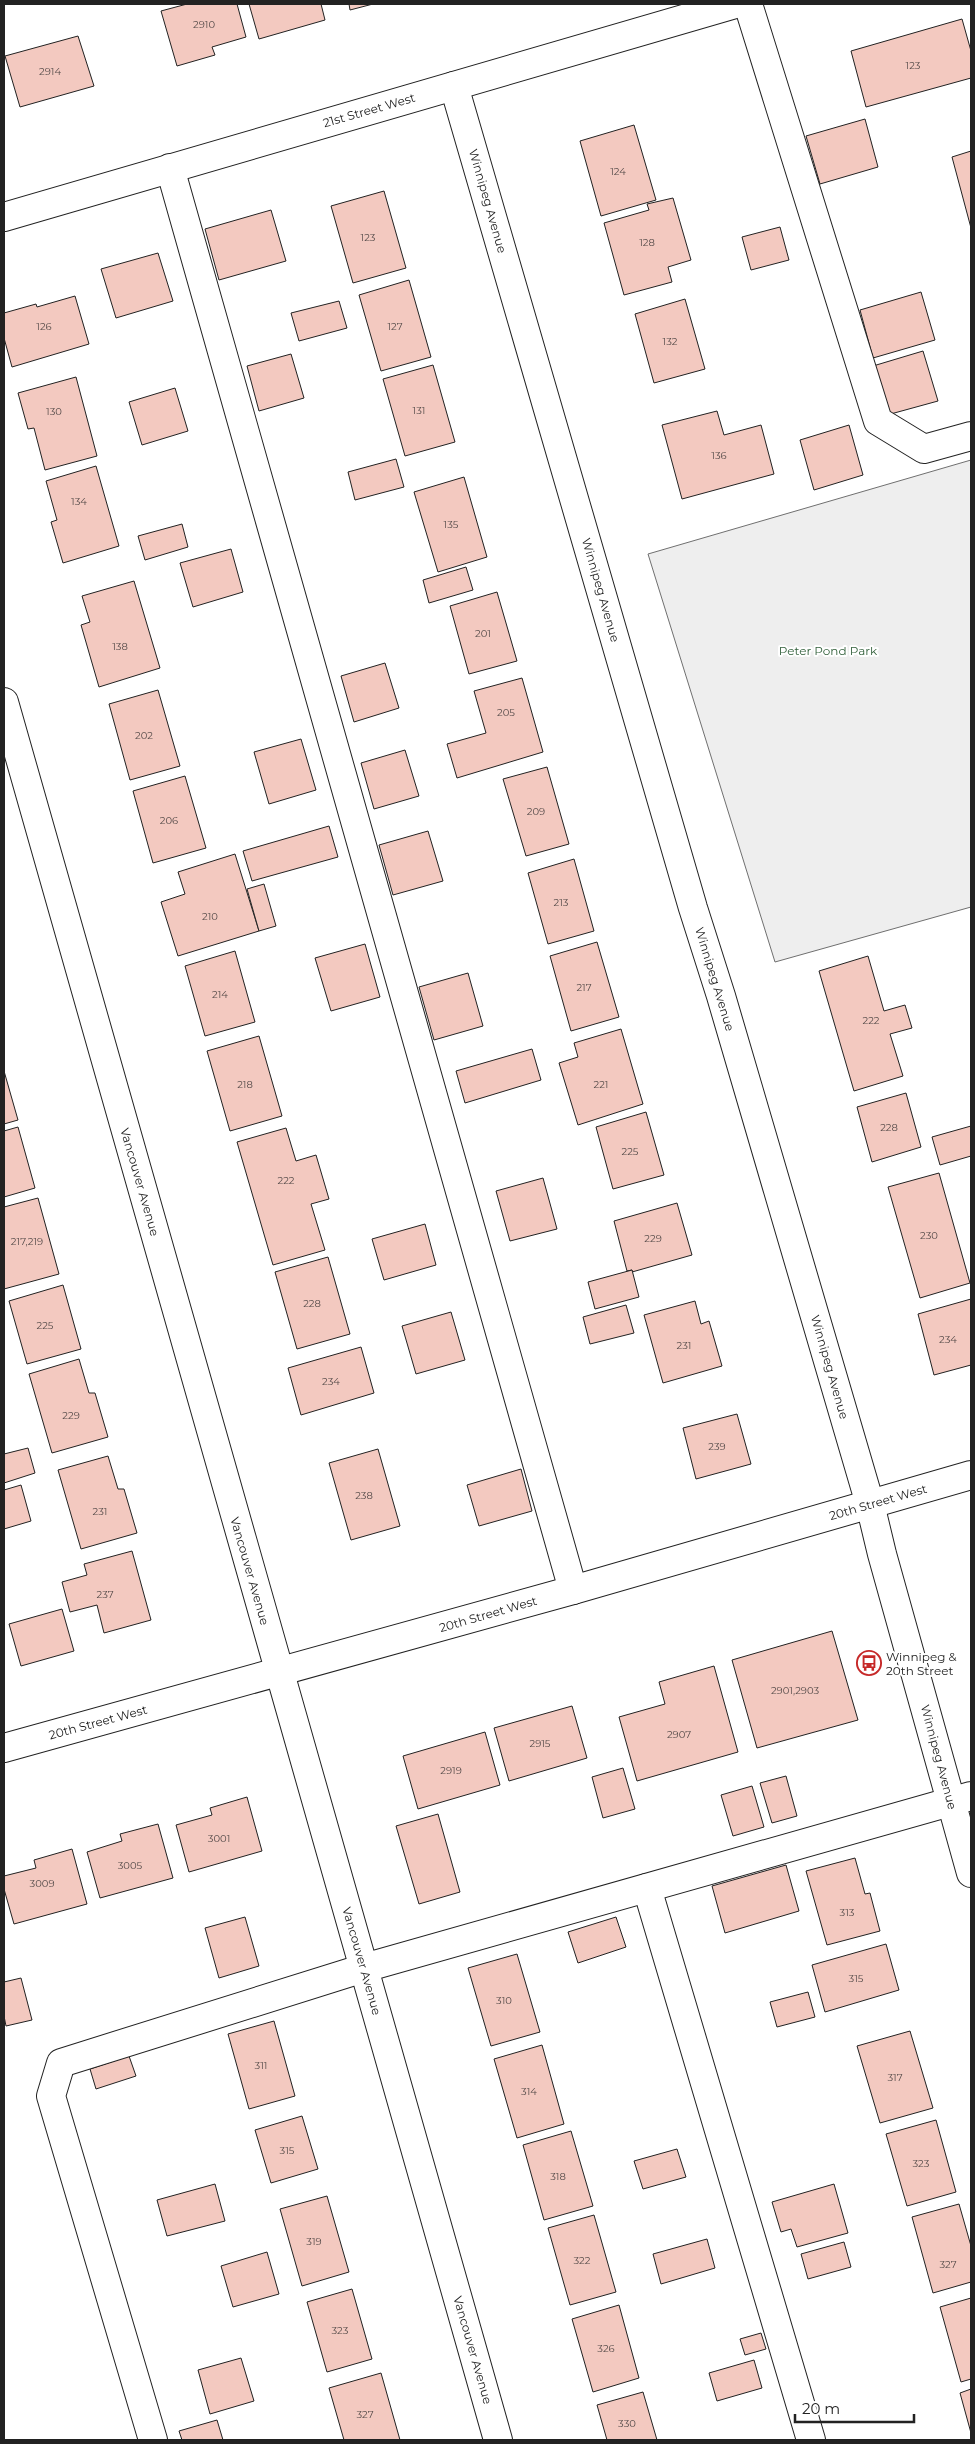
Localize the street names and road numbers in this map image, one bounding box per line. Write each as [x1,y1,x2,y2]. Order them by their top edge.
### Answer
street label: 21st Street West [321,90,417,130]
street label: Winnipeg Avenue [466,147,510,255]
street label: Winnipeg Avenue [579,536,623,644]
street label: Winnipeg Avenue [692,925,738,1033]
street label: Vancouver Avenue [117,1126,163,1238]
street label: Winnipeg Avenue [808,1313,852,1421]
street label: 20th Street West [827,1481,929,1523]
street label: Vancouver Avenue [227,1515,273,1627]
street label: 20th Street West [437,1593,539,1635]
street label: 20th Street West [47,1702,149,1742]
street label: Winnipeg Avenue [918,1703,960,1811]
street label: Vancouver Avenue [339,1905,385,2017]
street label: Vancouver Avenue [450,2294,496,2406]

